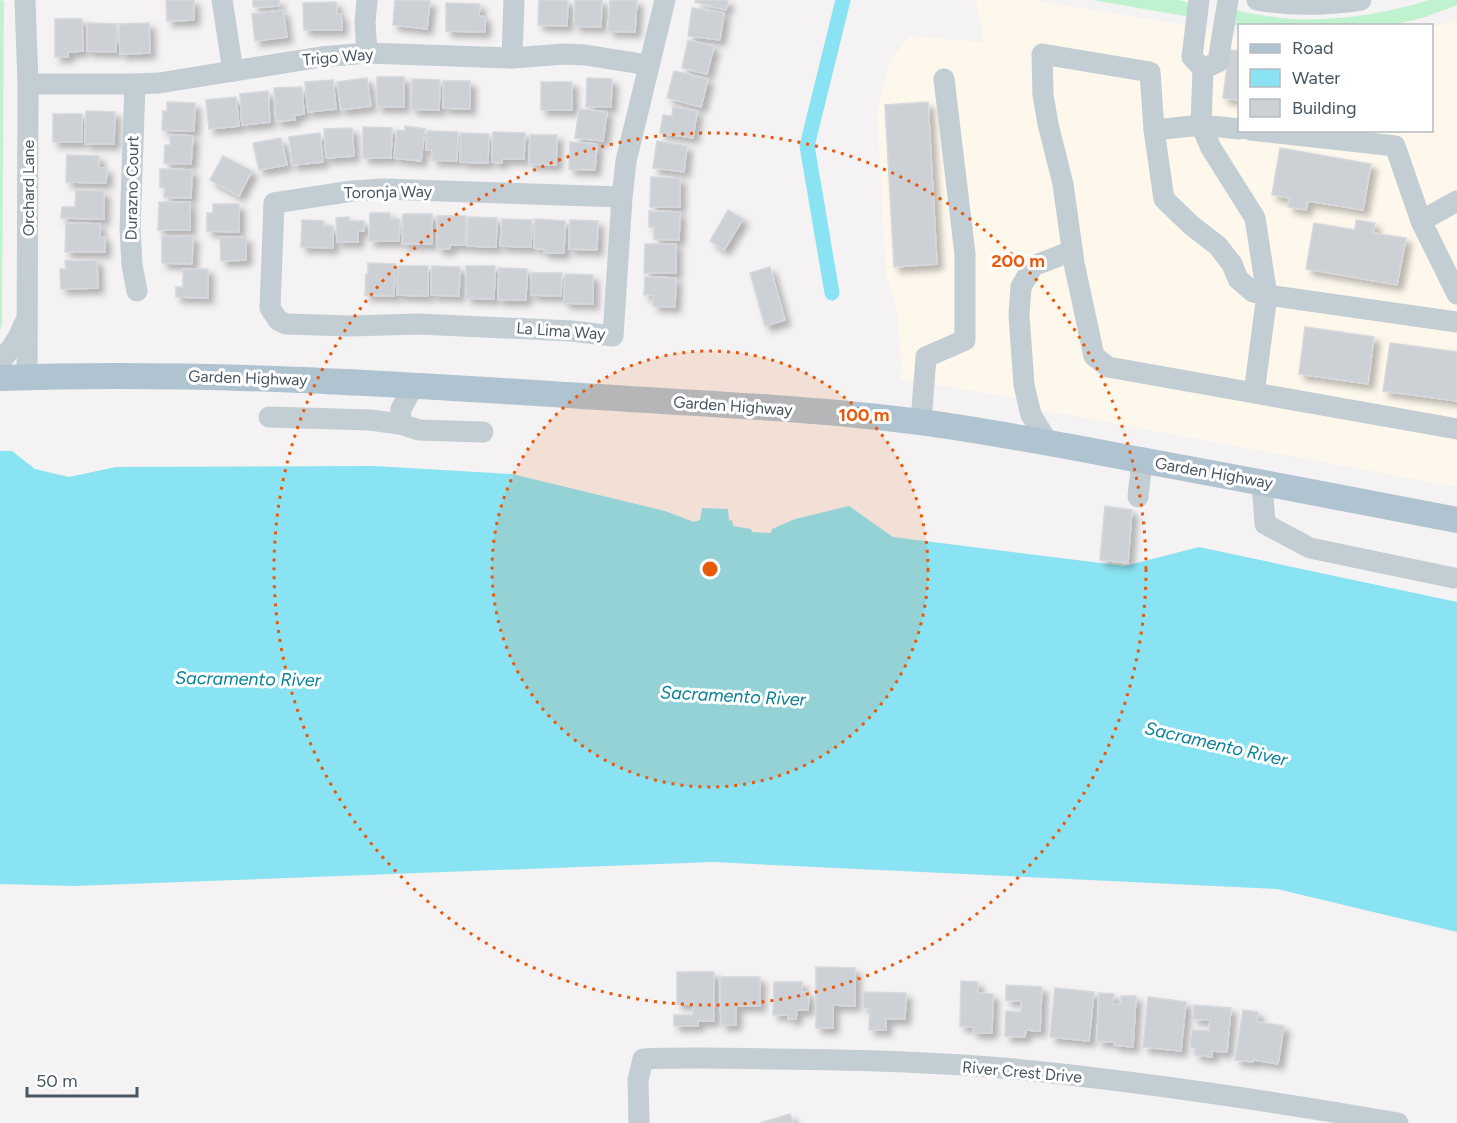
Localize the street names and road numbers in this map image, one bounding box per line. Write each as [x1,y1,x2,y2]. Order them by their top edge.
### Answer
street label: Trigo Way [302,44,375,70]
street label: Durazno Court [122,135,142,241]
street label: Orchard Lane [19,140,38,236]
street label: Toronja Way [344,182,433,202]
street label: La Lima Way [516,318,607,344]
street label: Garden Highway [188,366,309,390]
street label: Garden Highway [673,392,794,420]
street label: Garden Highway [1154,453,1275,493]
street label: River Crest Drive [961,1057,1083,1087]

